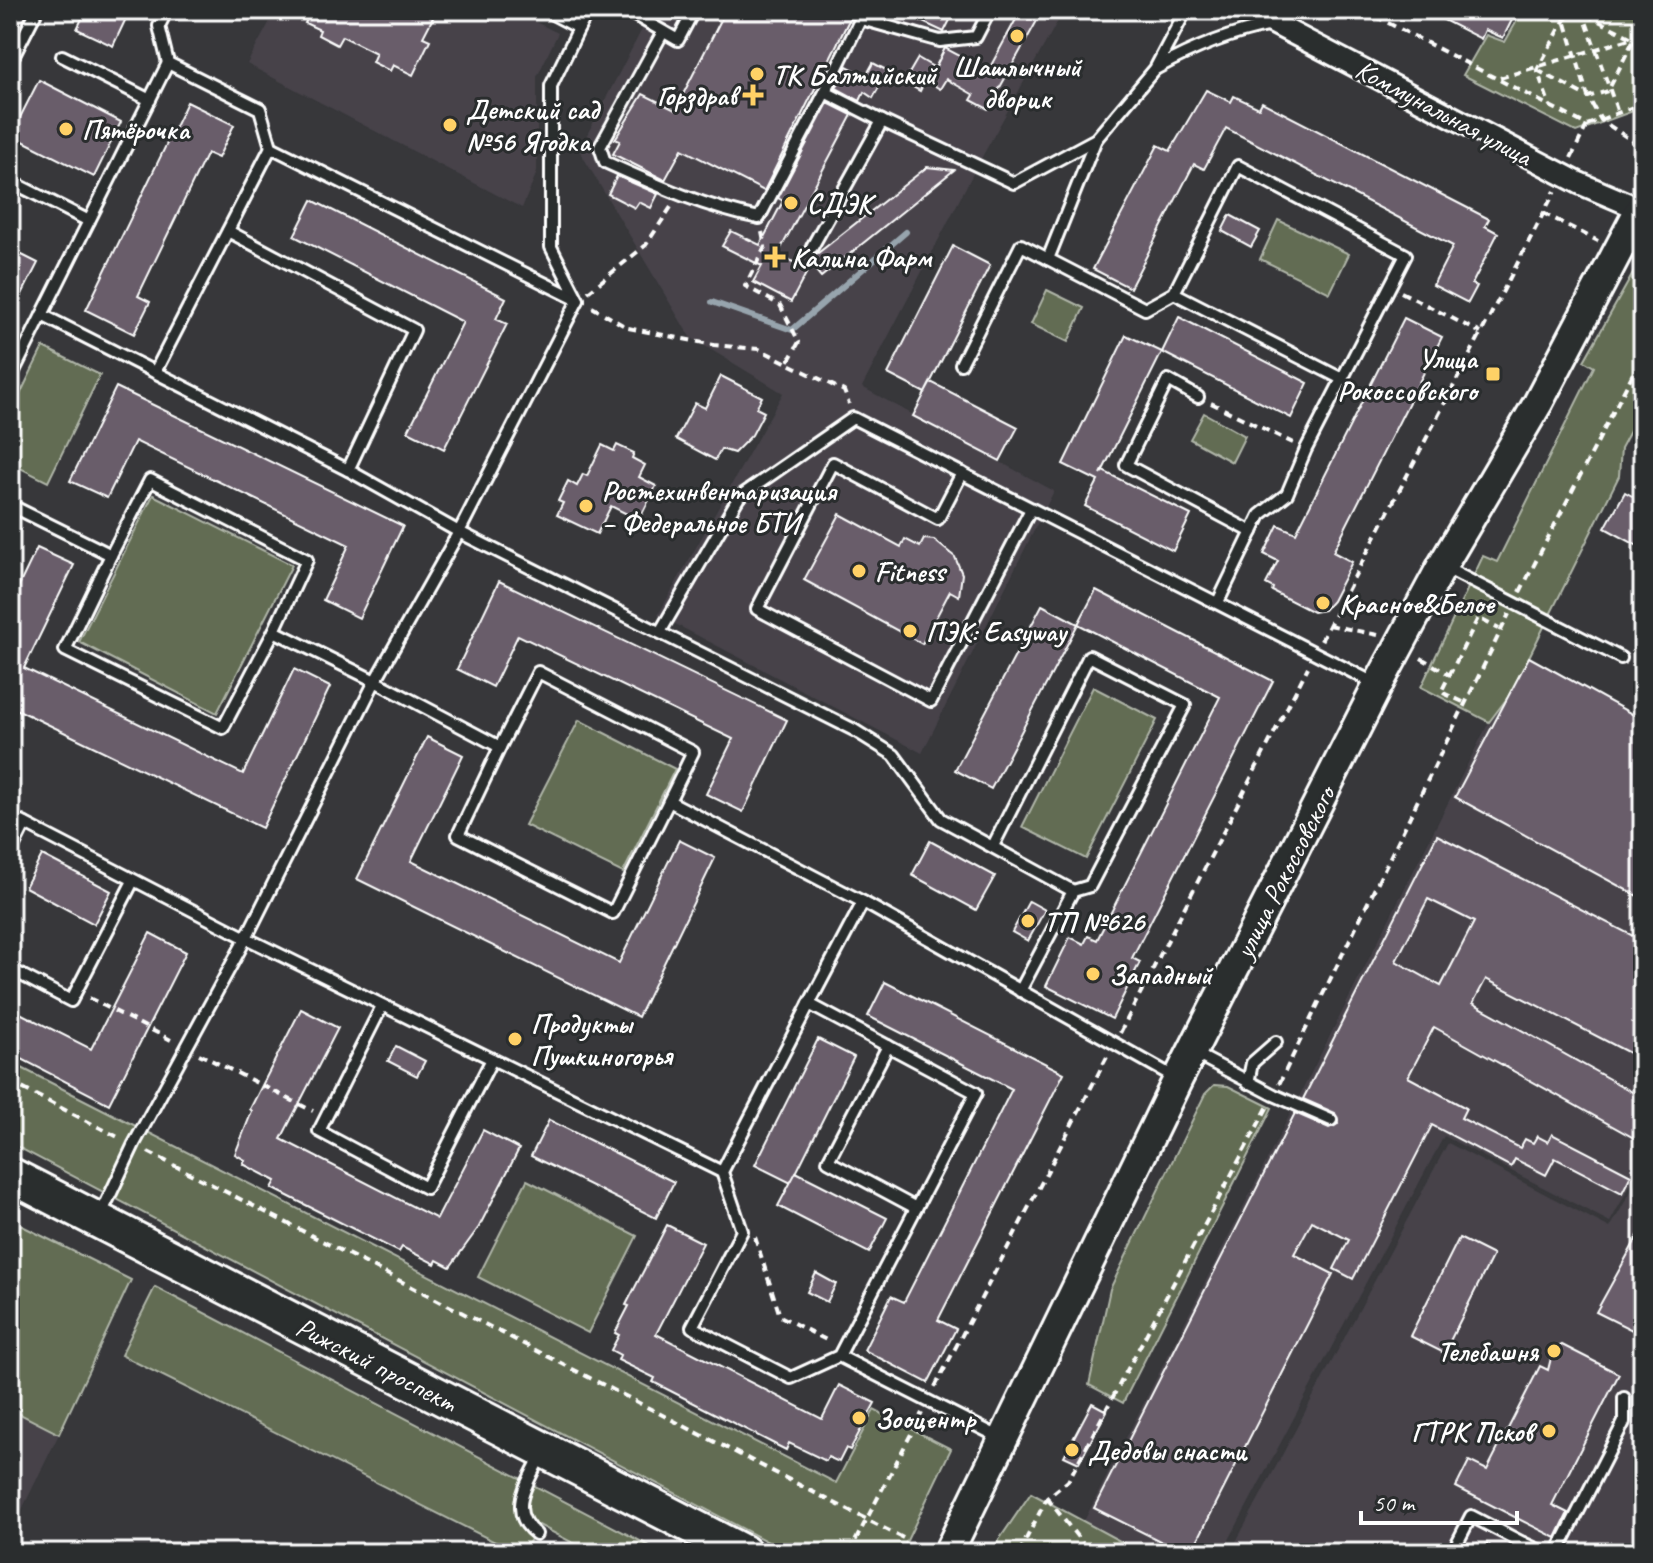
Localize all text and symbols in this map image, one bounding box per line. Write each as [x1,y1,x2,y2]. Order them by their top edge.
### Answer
marker: Шашлычный дворик [1008,27,1026,45]
place label: Шашлычный дворик [953,49,1083,116]
street label: Коммунальная улица [1350,51,1539,174]
place label: ТК Балтийский [773,57,938,92]
marker: ТК Балтийский [748,65,766,83]
place label: Горздрав [657,78,742,114]
marker: Горздрав [744,86,762,104]
place label: Детский сад №56 Ягодка [466,92,602,159]
place label: Пятёрочка [82,112,191,147]
marker: Детский сад №56 Ягодка [441,116,459,134]
marker: Пятёрочка [57,120,75,138]
place label: СДЭК [807,186,877,221]
marker: СДЭК [782,194,800,212]
place label: Калина Фарм [791,240,933,275]
marker: Калина Фарм [766,248,784,266]
place label: Улица Рокоссовского [1338,341,1480,408]
marker: Улица Рокоссовского [1484,365,1502,383]
place label: Ростехинвентаризация – Федеральное БТИ [602,473,838,540]
marker: Ростехинвентаризация – Федеральное БТИ [577,497,595,515]
place label: Fitness [875,554,948,589]
marker: Fitness [850,562,868,580]
place label: Красное&Белое [1339,586,1496,621]
marker: Красное&Белое [1314,594,1332,612]
place label: ПЭК: Easyway [926,614,1068,650]
marker: ПЭК: Easyway [901,622,919,640]
street label: улица Рокоссовского [1225,778,1344,966]
place label: ТП №626 [1044,904,1146,939]
marker: ТП №626 [1019,912,1037,930]
place label: Западный [1109,957,1214,992]
marker: Западный [1084,965,1102,983]
place label: Продукты Пушкиногорья [531,1006,674,1073]
marker: Продукты Пушкиногорья [506,1030,524,1048]
street label: Рижский проспект [290,1309,464,1421]
place label: Телебашня [1438,1334,1540,1369]
marker: Телебашня [1545,1342,1563,1360]
place label: Зооцентр [875,1401,978,1436]
marker: Зооцентр [850,1409,868,1427]
place label: ГТРК Псков [1412,1414,1538,1449]
marker: ГТРК Псков [1540,1422,1558,1440]
place label: Дедовы снасти [1088,1433,1248,1468]
marker: Дедовы снасти [1063,1441,1081,1459]
scale bar [1361,1475,1517,1525]
text: 50 m [1373,1488,1416,1518]

